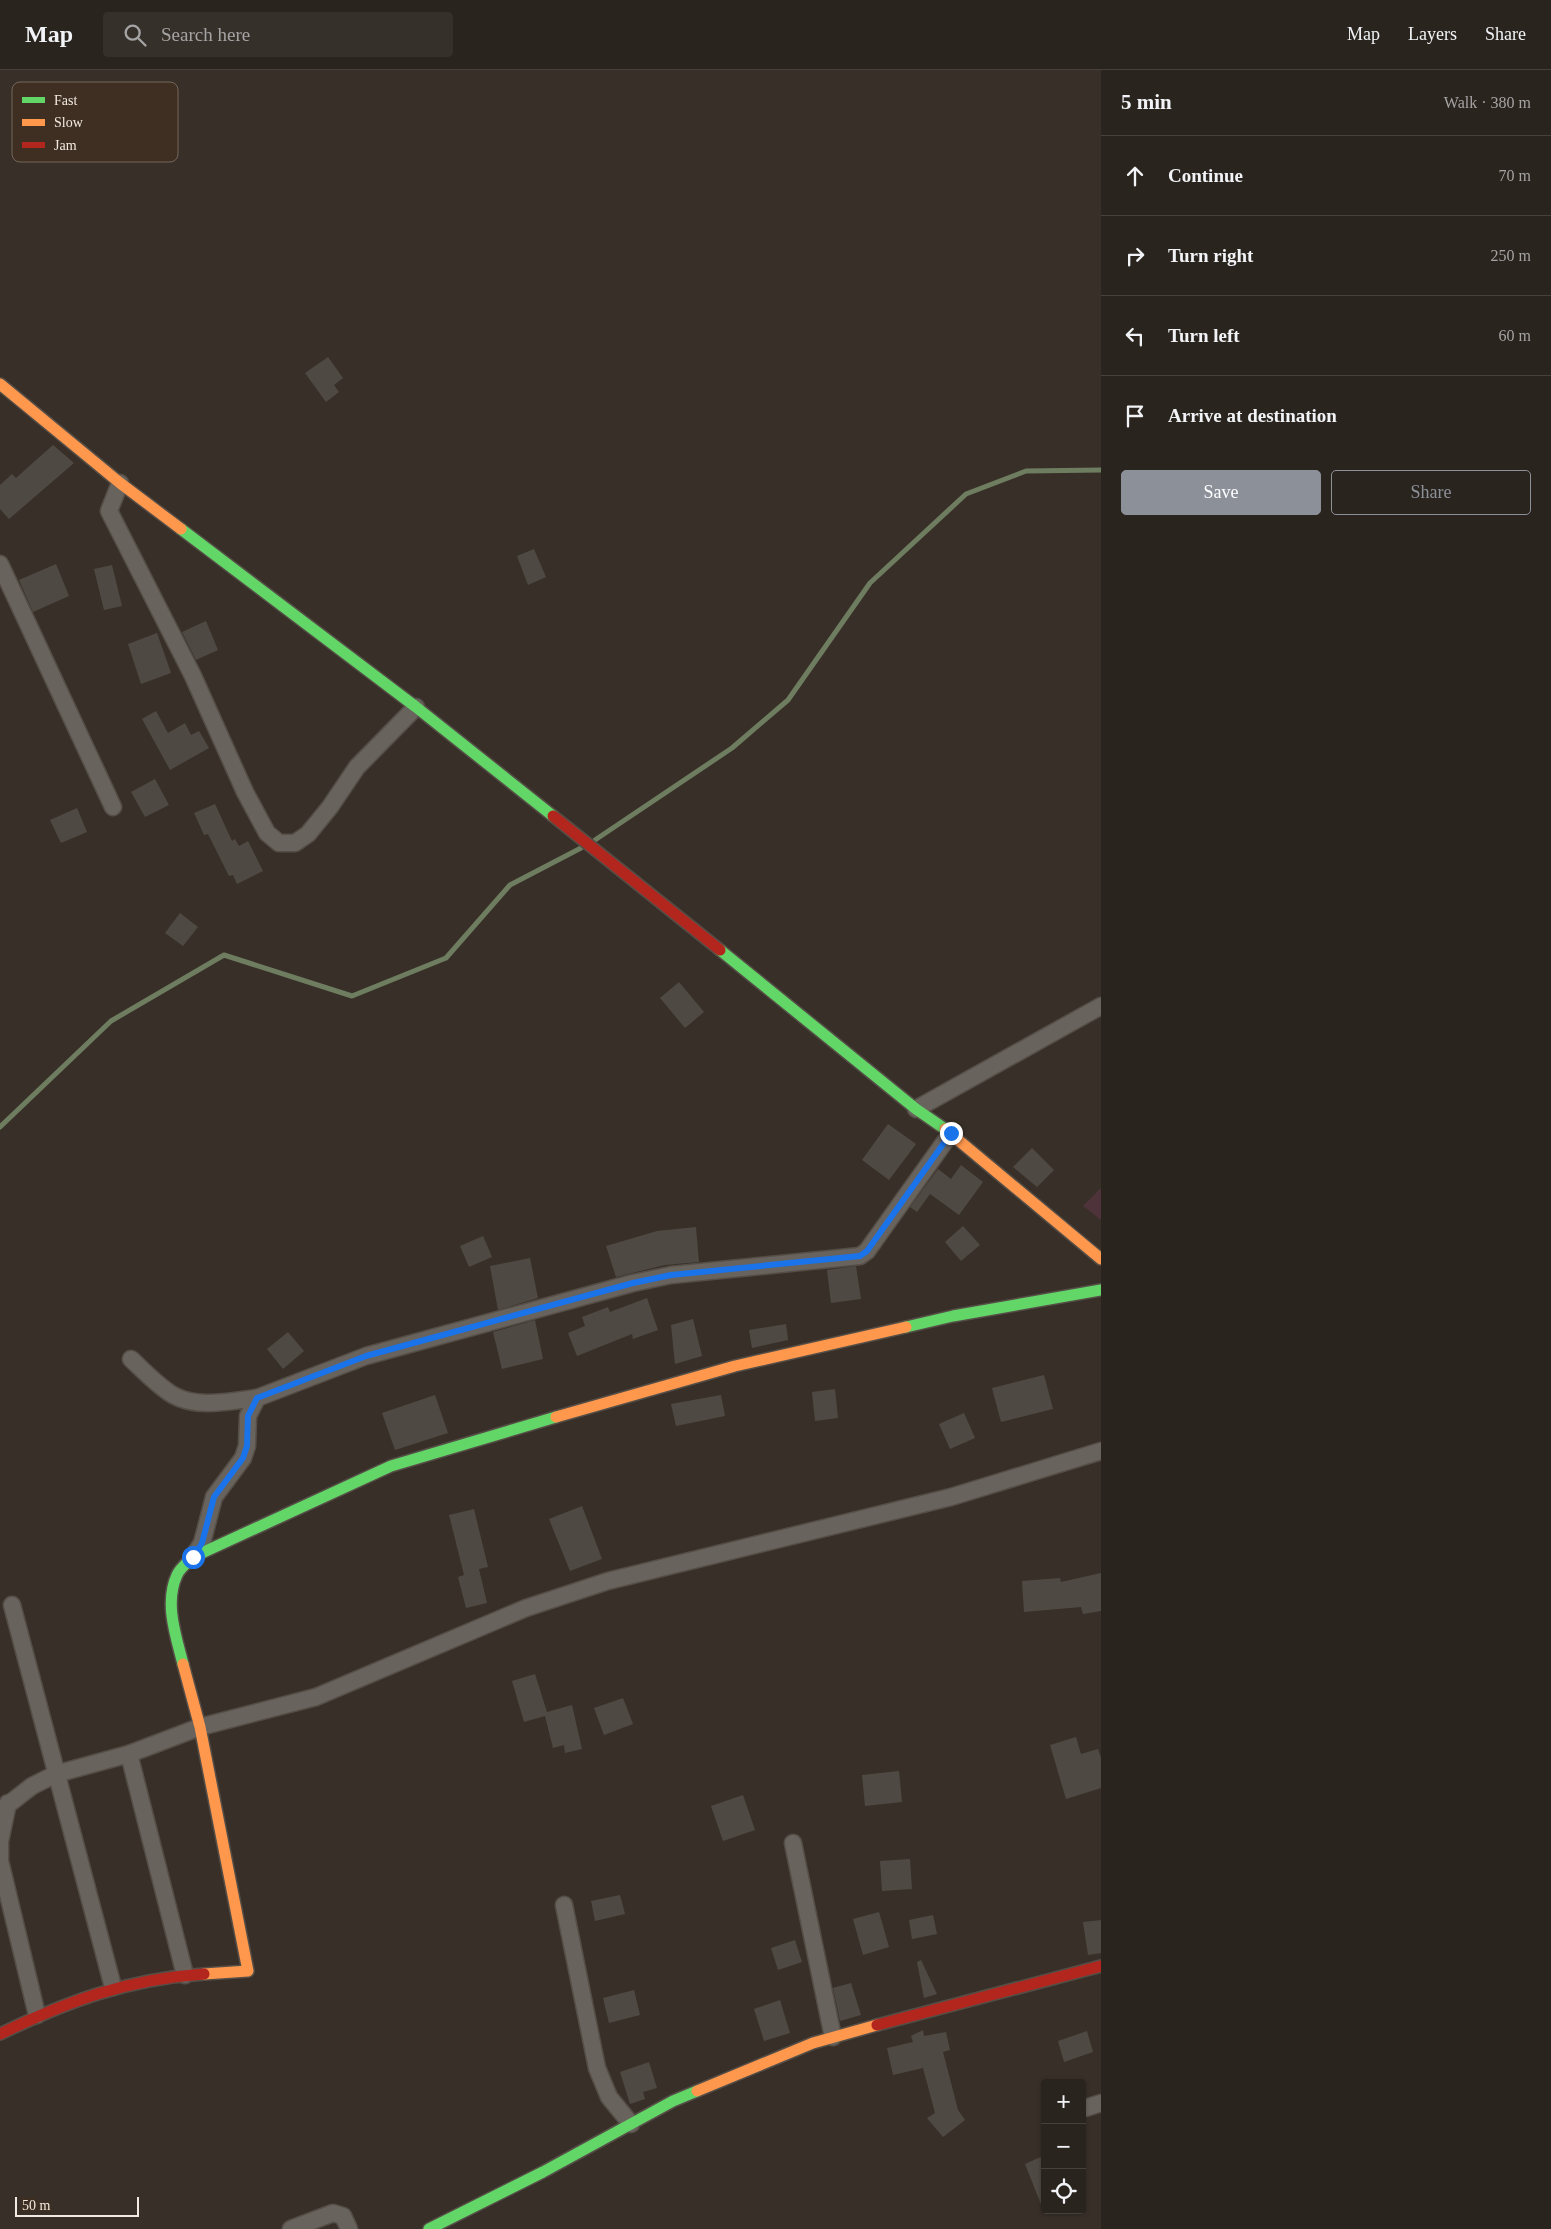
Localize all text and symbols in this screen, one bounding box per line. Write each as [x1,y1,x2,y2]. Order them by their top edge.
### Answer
search box [103,12,453,57]
text: Map [25,21,73,47]
icon: search [121,21,149,49]
text: Search here [161,24,250,45]
text: Map [1347,24,1380,44]
text: Layers [1408,24,1457,44]
text: Share [1485,24,1526,44]
legend [12,82,178,162]
text: 5 min [1121,90,1172,114]
text: Fast [54,93,77,108]
text: Walk · 380 m [1444,94,1531,111]
text: Slow [54,115,84,130]
text: Jam [54,138,77,153]
icon: ahead [1121,162,1149,190]
text: Continue [1168,165,1243,186]
text: 70 m [1499,167,1531,184]
icon: right [1121,242,1149,270]
text: Turn right [1168,245,1253,266]
text: 250 m [1491,247,1531,264]
icon: left [1121,322,1149,350]
text: Turn left [1168,325,1240,346]
text: 60 m [1499,327,1531,344]
icon: arrive [1121,402,1149,430]
text: Arrive at destination [1168,405,1337,426]
button: Save [1121,470,1321,515]
button: Share [1331,470,1531,515]
route end [940,1122,963,1145]
route start [182,1546,205,1569]
map controls [1041,2079,1086,2214]
button: + [1041,2079,1086,2124]
button: − [1041,2124,1086,2169]
button: locate [1041,2169,1086,2214]
scale bar [15,2194,139,2217]
text: 50 m [22,2198,50,2213]

